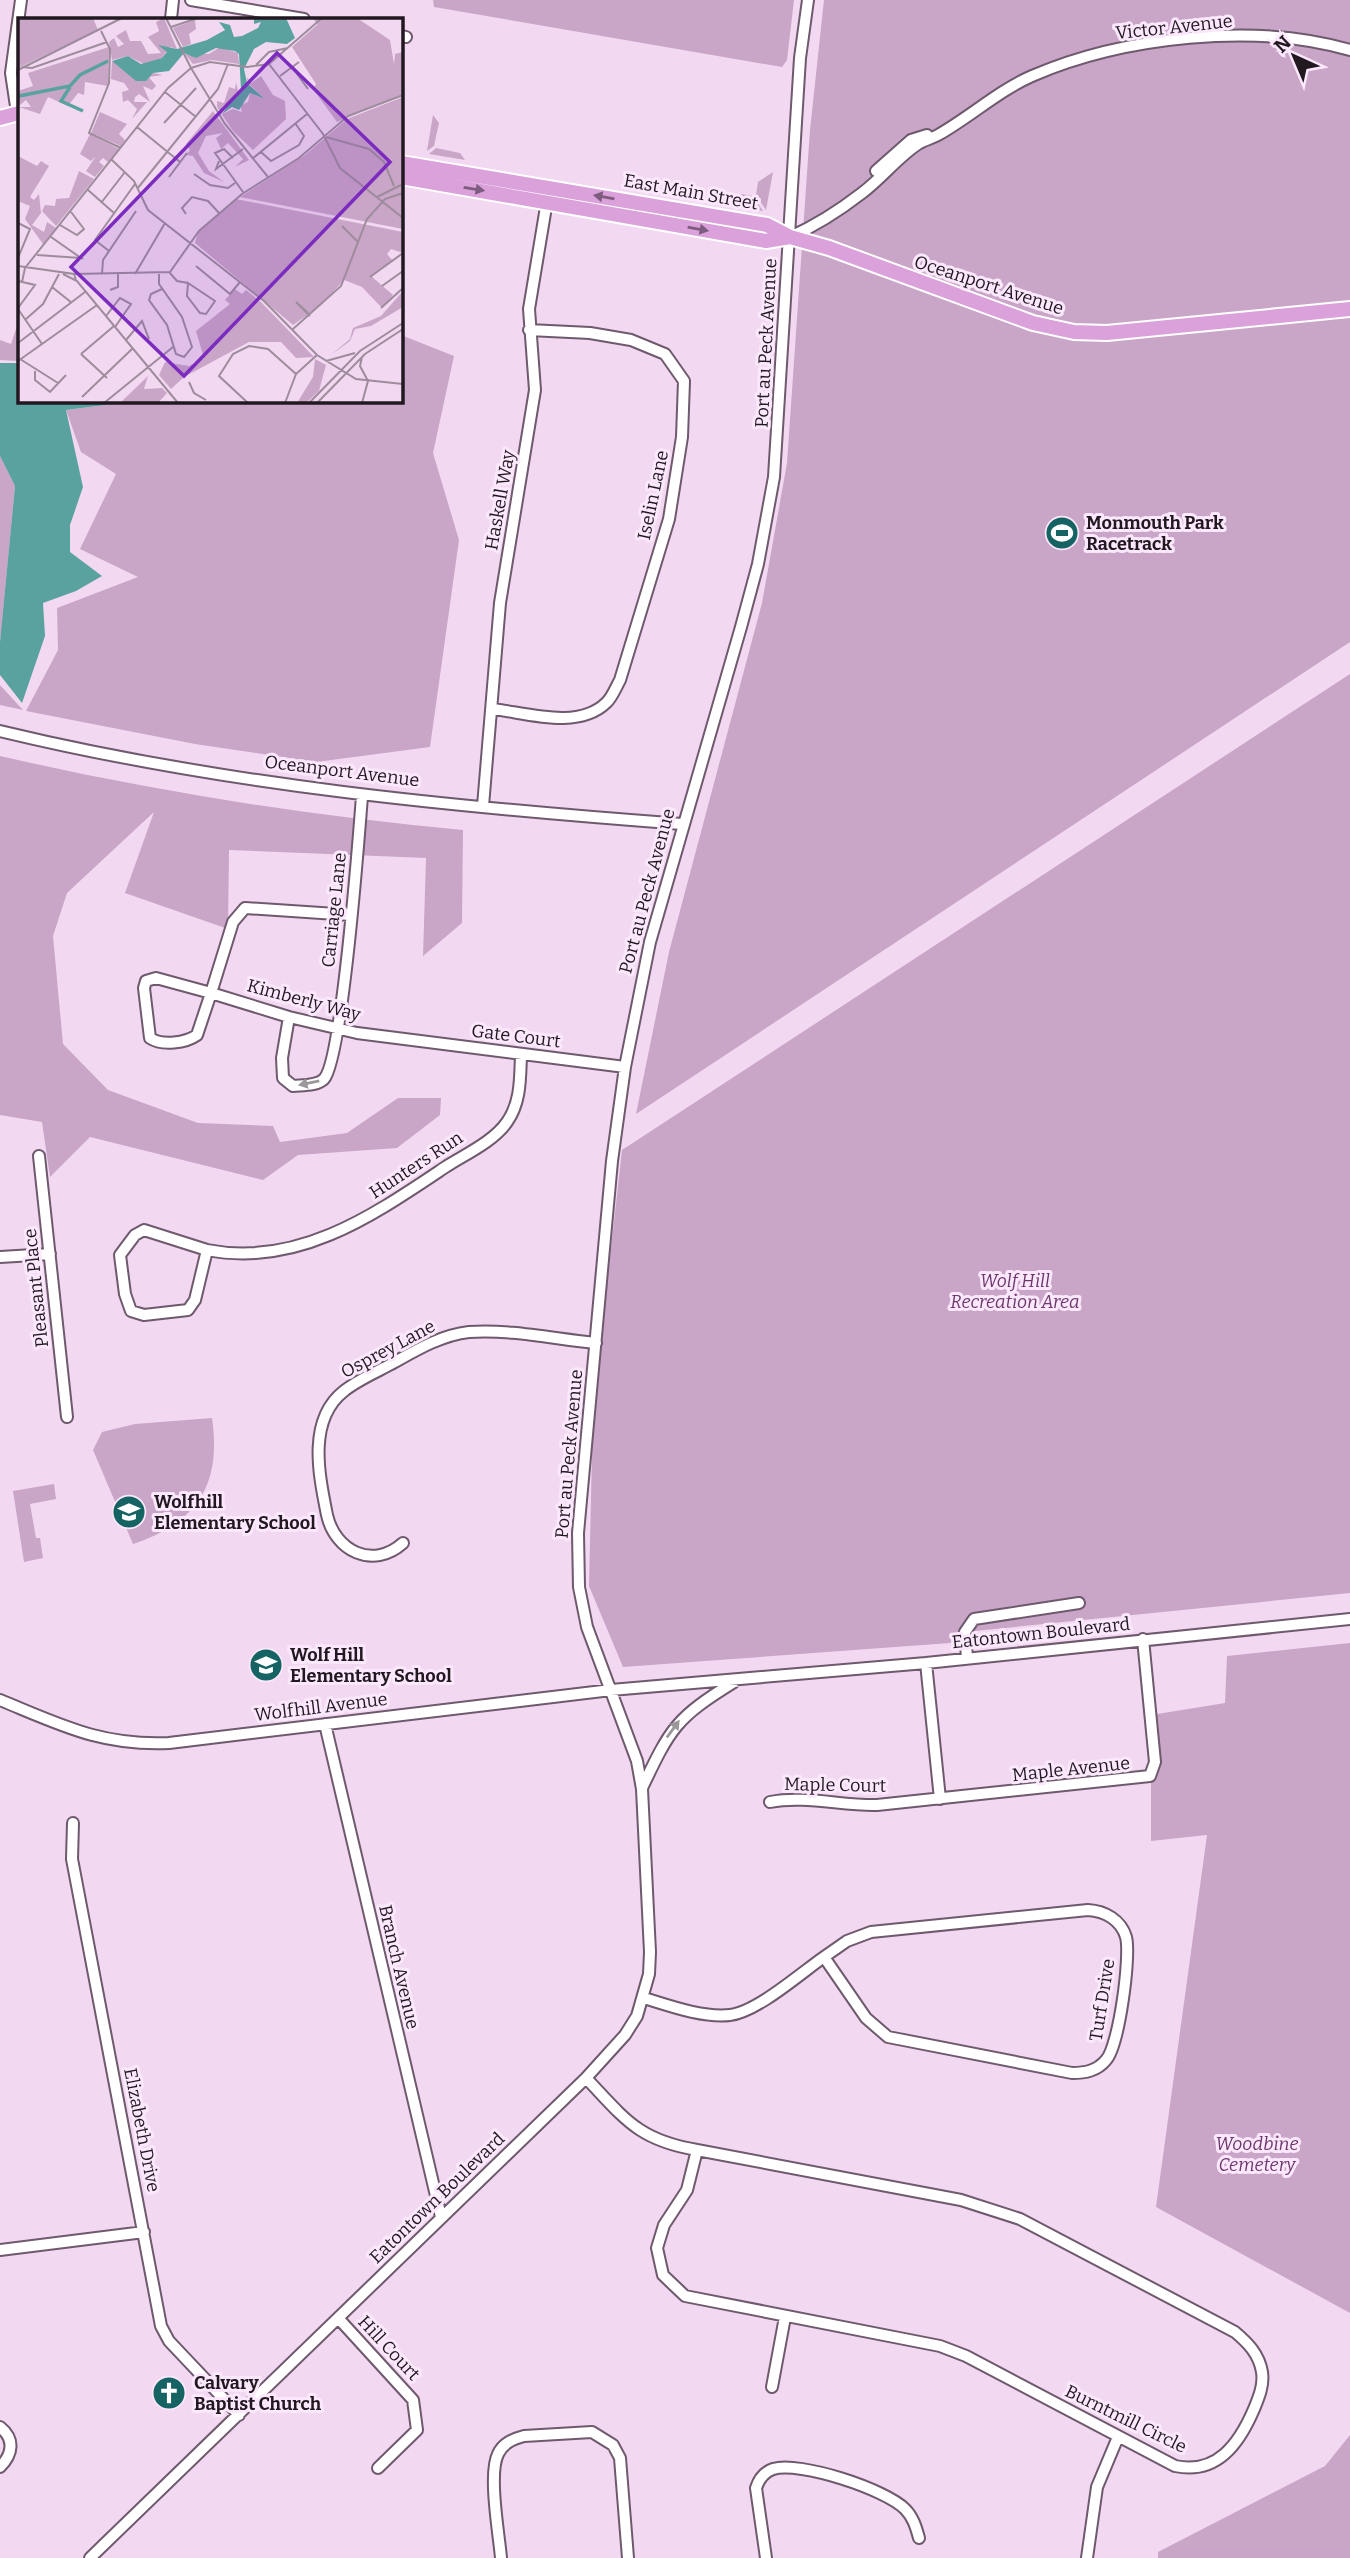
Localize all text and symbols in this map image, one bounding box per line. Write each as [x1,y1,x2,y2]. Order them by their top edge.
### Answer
street label: Victor Avenue [1114,10,1234,44]
inset map [18,18,402,402]
north arrow [1259,21,1329,91]
text: N [1269,31,1296,57]
street label: East Main Street [622,169,760,215]
one-way arrow [463,184,485,195]
one-way arrow [593,191,615,202]
one-way arrow [687,224,709,235]
street label: Oceanport Avenue [912,250,1066,320]
street label: Port au Peck Avenue [751,258,781,428]
street label: Haskell Way [480,448,520,552]
street label: Iselin Lane [633,448,673,542]
place label: Monmouth Park Racetrack [1086,512,1224,555]
sports icon: Monmouth Park Racetrack [1043,514,1081,552]
street label: Oceanport Avenue [263,751,421,791]
street label: Port au Peck Avenue [614,806,680,976]
street label: Carriage Lane [317,851,351,969]
street label: Kimberly Way [245,974,364,1026]
street label: Gate Court [470,1020,562,1052]
one-way arrow [298,1078,320,1089]
street label: Hunters Run [365,1126,467,1203]
street label: Pleasant Place [19,1227,53,1349]
park label: Wolf Hill Recreation Area [950,1270,1080,1313]
street label: Osprey Lane [337,1315,439,1383]
street label: Port au Peck Avenue [551,1368,587,1540]
place label: Wolfhill Elementary School [154,1491,316,1534]
school or university icon: Wolfhill Elementary School [110,1493,148,1531]
street label: Eatontown Boulevard [951,1613,1132,1653]
place label: Wolf Hill Elementary School [290,1644,452,1687]
school or university icon: Wolf Hill Elementary School [247,1646,285,1684]
street label: Wolfhill Avenue [253,1688,389,1726]
one-way arrow [666,1720,680,1738]
street label: Maple Avenue [1011,1752,1131,1786]
street label: Maple Court [784,1773,887,1797]
street label: Branch Avenue [374,1903,424,2031]
street label: Turf Drive [1085,1957,1119,2043]
street label: Elizabeth Drive [119,2066,165,2194]
street label: Eatontown Boulevard [365,2128,509,2268]
park label: Woodbine Cemetery [1215,2133,1299,2176]
street label: Hill Court [353,2311,425,2385]
place label: Calvary Baptist Church [194,2372,322,2415]
church icon: Calvary Baptist Church [150,2374,188,2412]
street label: Burntmill Circle [1062,2380,1190,2458]

